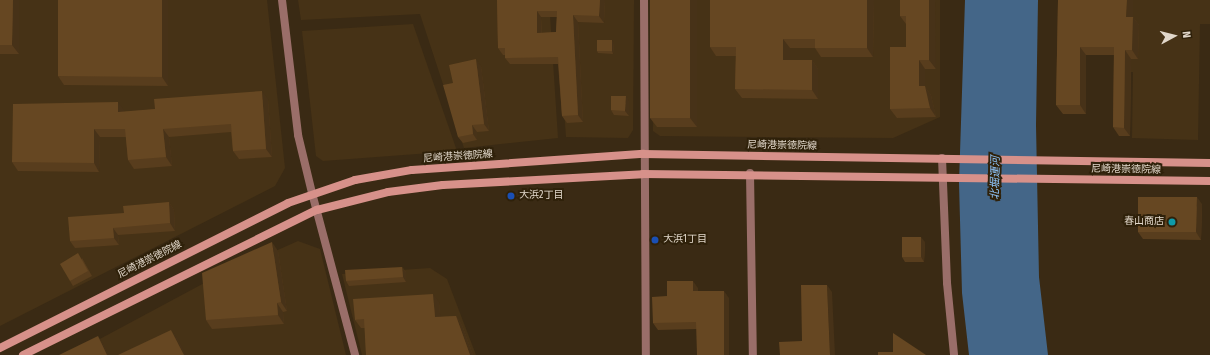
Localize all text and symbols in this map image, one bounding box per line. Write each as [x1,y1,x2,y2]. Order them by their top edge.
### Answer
north arrow [1154,16,1194,56]
text: N [1180,30,1193,39]
street label: 尼崎港崇徳院線 [747,139,817,153]
street label: 尼崎港崇徳院線 [423,149,493,165]
water label: 北堀運河 [989,156,1003,200]
street label: 尼崎港崇徳院線 [1091,163,1161,177]
place label: 大浜2丁目 [519,190,563,202]
marker: 大浜2丁目 [506,191,516,201]
place label: 春山商店 [1124,216,1164,228]
marker: 春山商店 [1167,217,1177,227]
place label: 大浜1丁目 [663,234,707,246]
marker: 大浜1丁目 [650,235,660,245]
street label: 尼崎港崇徳院線 [116,239,184,281]

